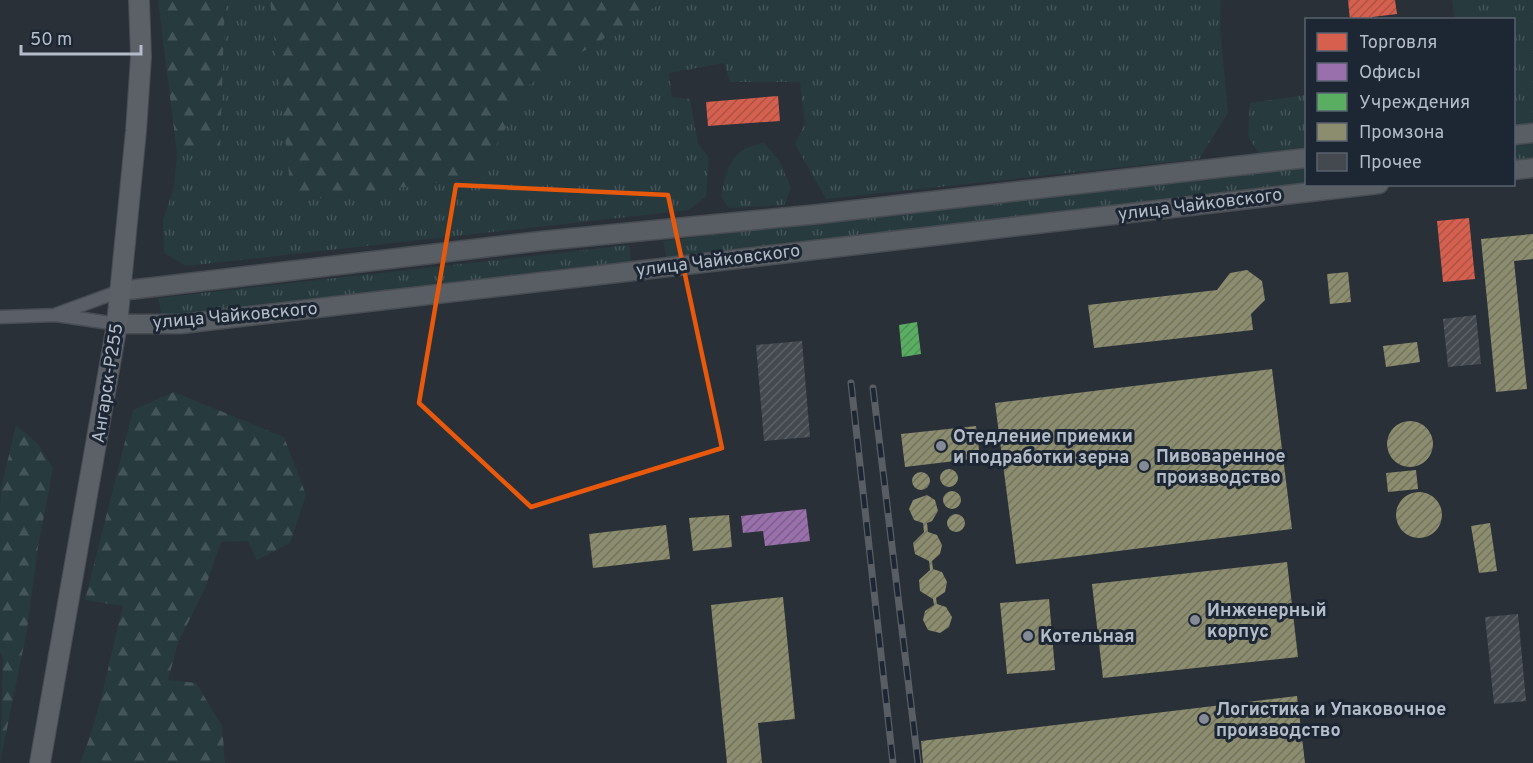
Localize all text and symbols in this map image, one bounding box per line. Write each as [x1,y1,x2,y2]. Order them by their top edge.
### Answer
scale bar [21,18,141,56]
legend [1305,18,1515,186]
text: 50 m [30,29,72,52]
text: Торговля [1359,32,1437,55]
text: Офисы [1359,62,1421,85]
text: Учреждения [1359,92,1470,115]
text: Промзона [1359,122,1444,145]
text: Прочее [1359,152,1422,175]
street label: улица Чайковского [1117,184,1284,227]
street label: улица Чайковского [635,240,802,283]
street label: улица Чайковского [152,298,319,335]
street label: Ангарск-Р255 [88,322,129,445]
place label: Отедление приемки и подработки зерна [953,426,1133,470]
marker: Отедление приемки и подработки зерна [934,439,948,453]
place label: Пивоваренное производство [1156,446,1285,490]
marker: Пивоваренное производство [1137,459,1151,473]
place label: Инженерный корпус [1207,600,1327,644]
marker: Инженерный корпус [1188,613,1202,627]
place label: Котельная [1040,626,1135,649]
marker: Котельная [1021,629,1035,643]
place label: Логистика и Упаковочное производство [1216,699,1446,743]
marker: Логистика и Упаковочное производство [1197,712,1211,726]

